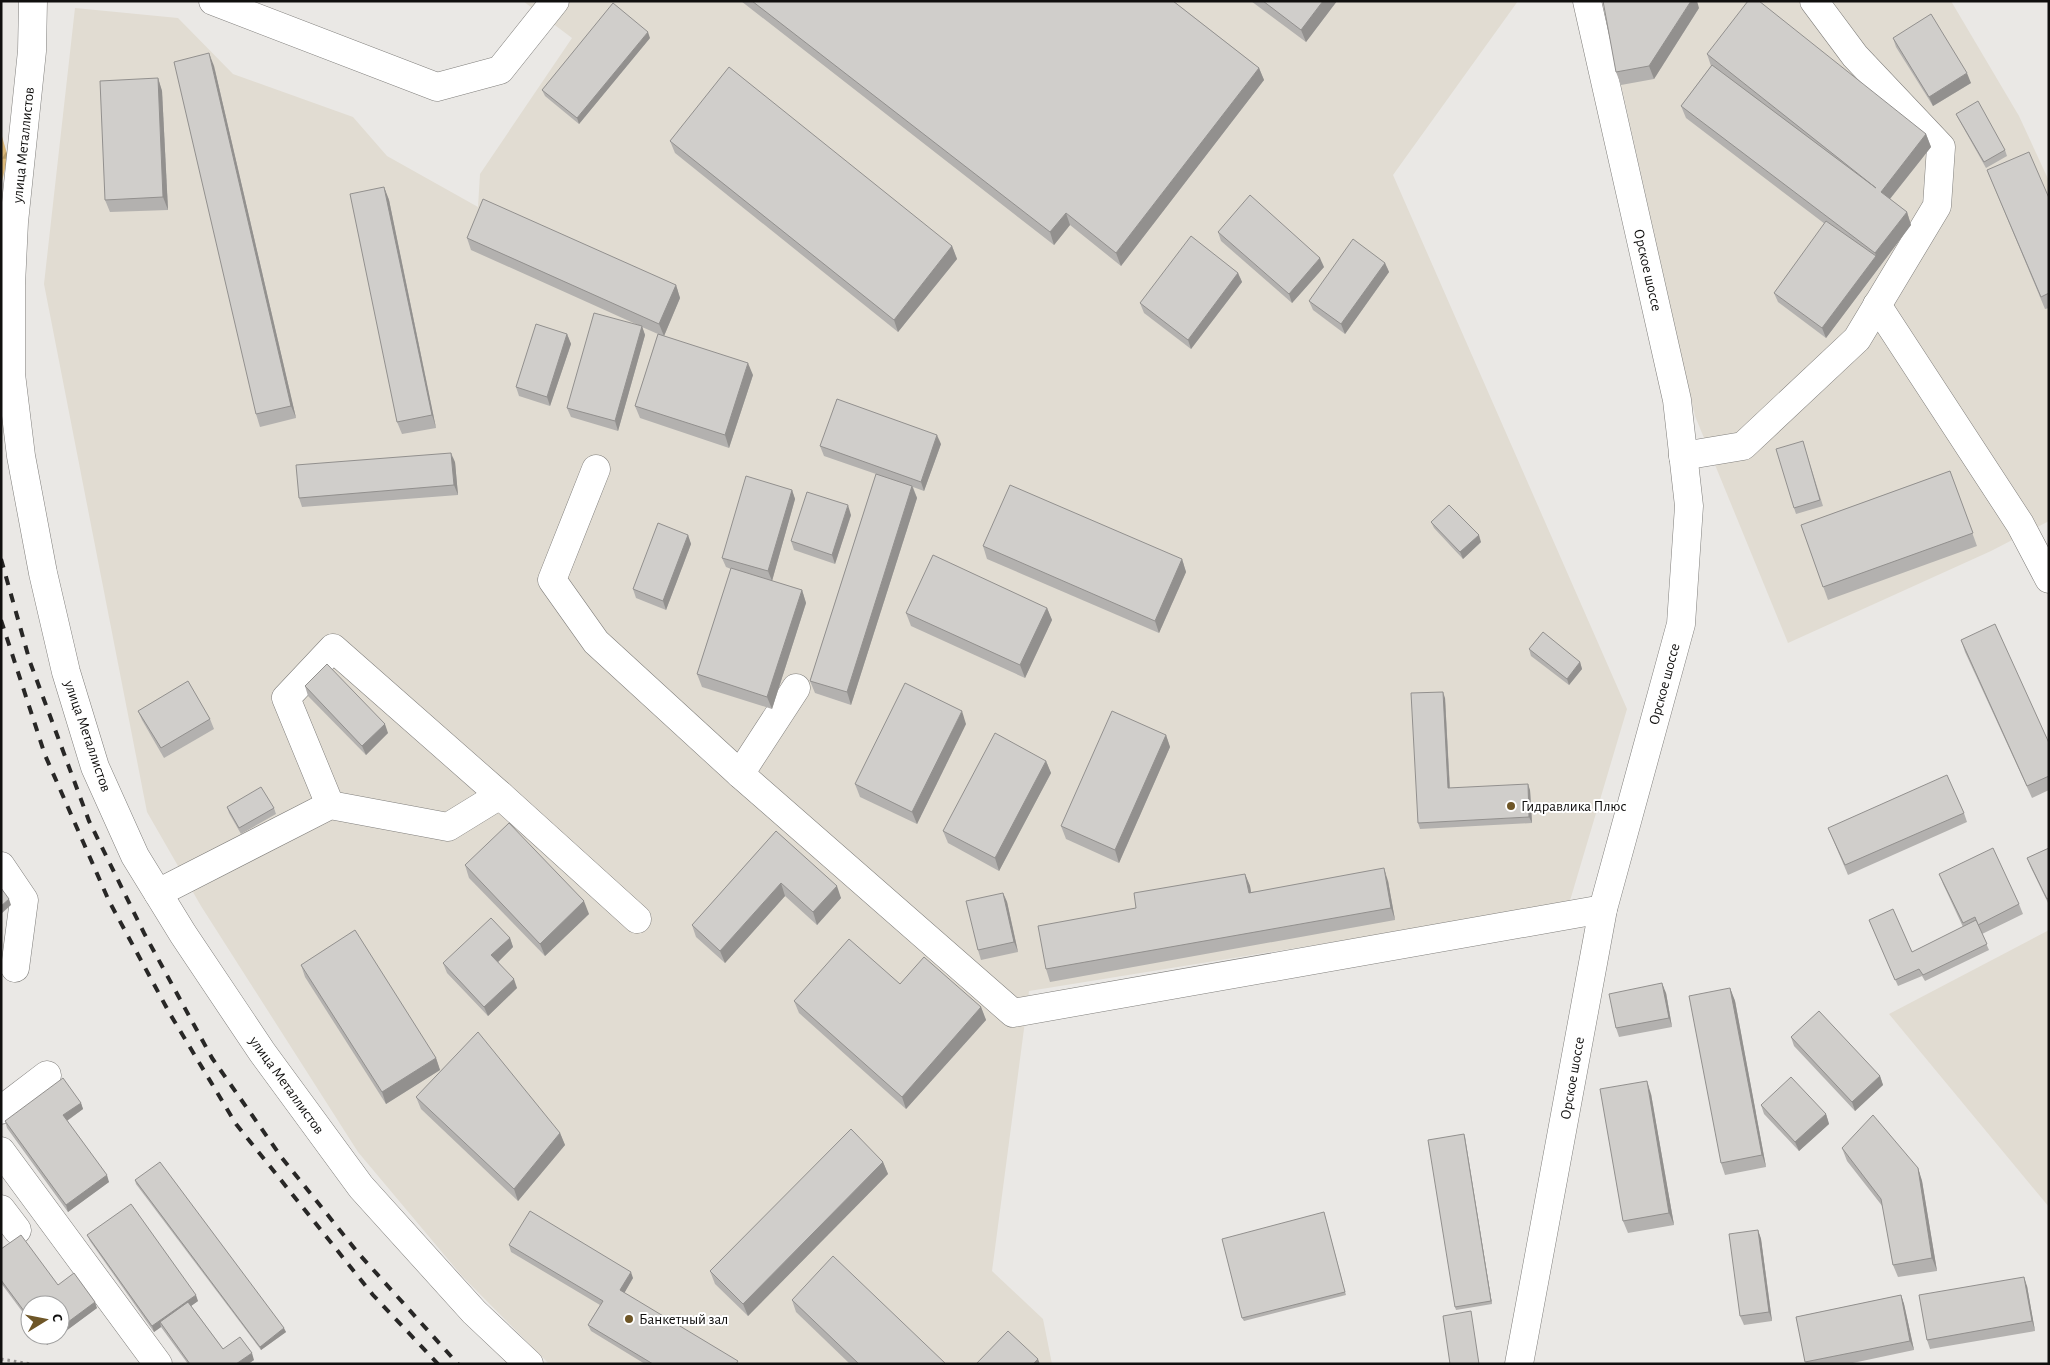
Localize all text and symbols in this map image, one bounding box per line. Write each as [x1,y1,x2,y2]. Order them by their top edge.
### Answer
street label: улица Металлистов [10,86,37,205]
street label: Орское шоссе [1631,228,1664,313]
street label: Орское шоссе [1646,642,1683,727]
street label: улица Металлистов [61,678,114,794]
place label: Гидравлика Плюс [1521,799,1627,814]
marker: Гидравлика Плюс [1505,800,1517,812]
street label: улица Металлистов [246,1033,327,1137]
street label: Орское шоссе [1558,1035,1587,1121]
north arrow [20,1295,70,1345]
place label: Банкетный зал [639,1312,728,1327]
text: С [49,1313,64,1323]
marker: Банкетный зал [623,1313,635,1325]

